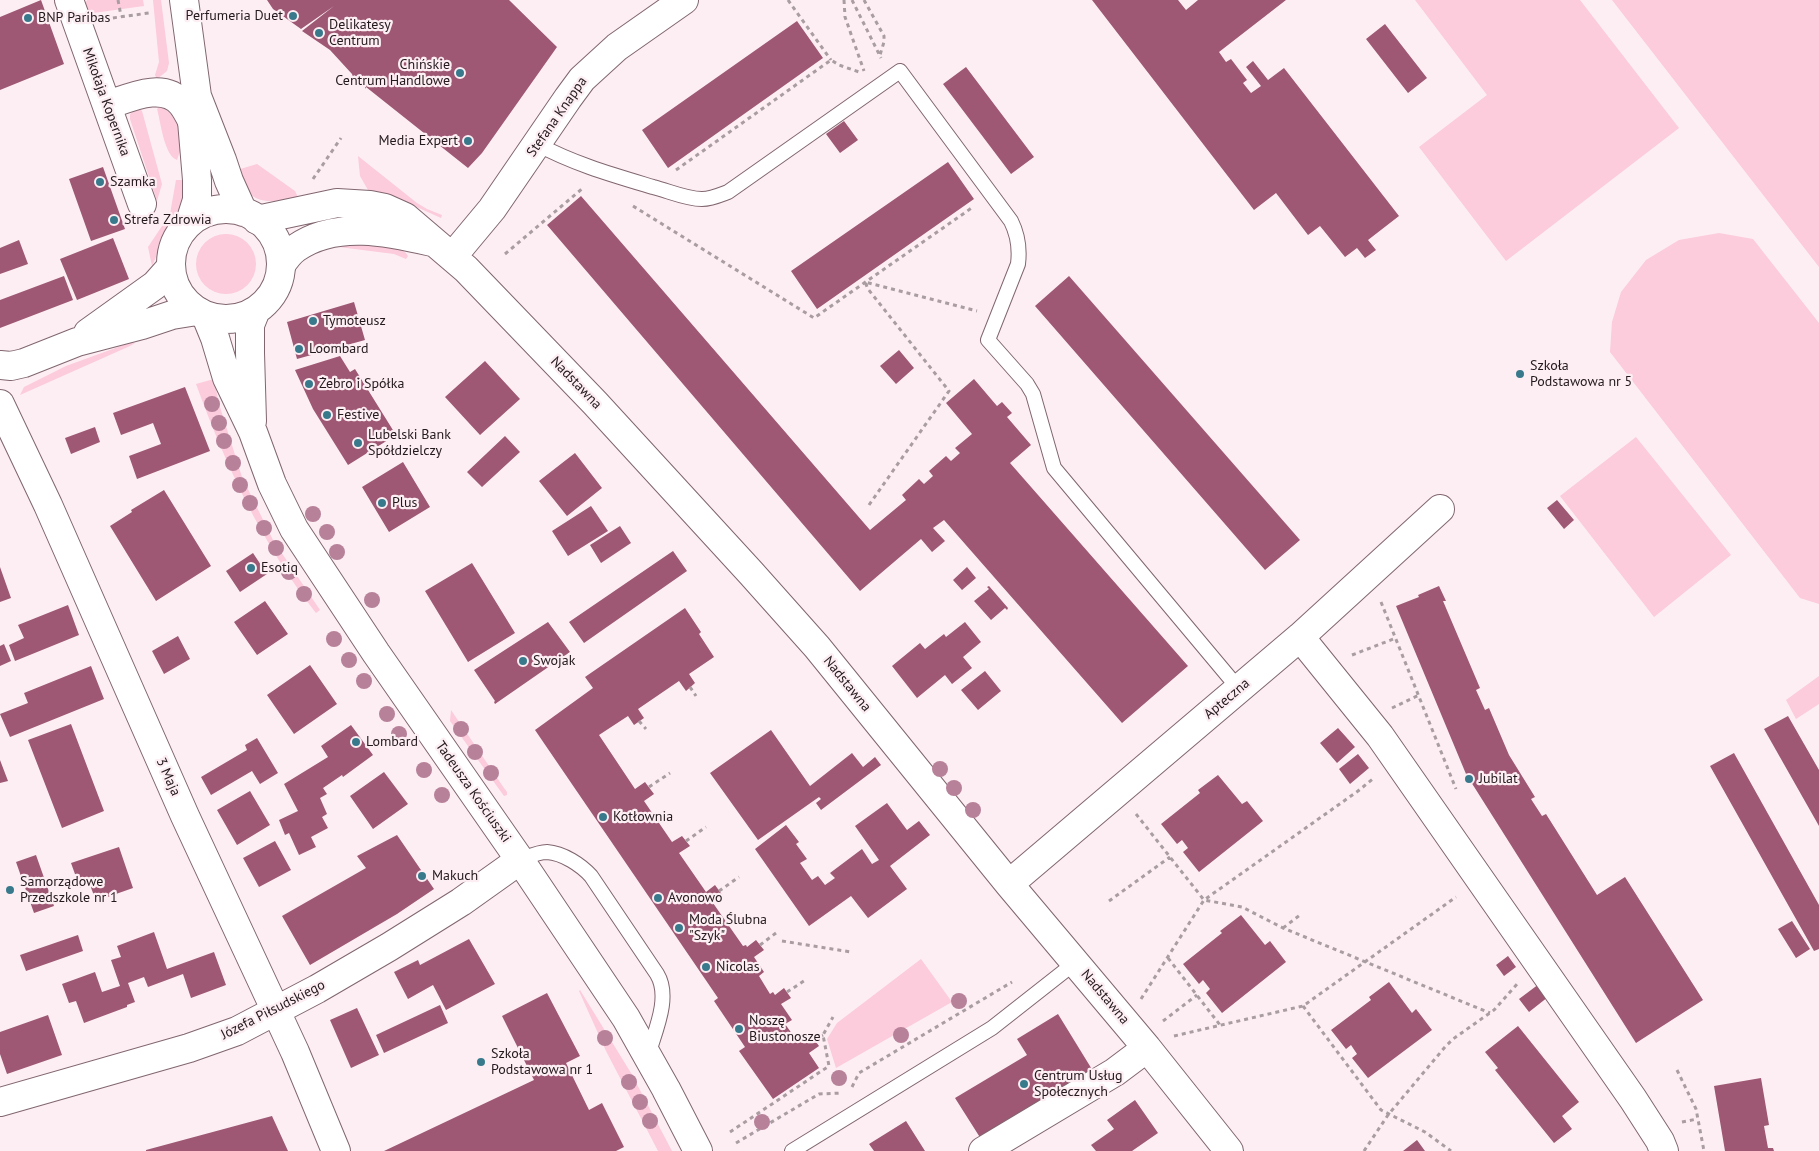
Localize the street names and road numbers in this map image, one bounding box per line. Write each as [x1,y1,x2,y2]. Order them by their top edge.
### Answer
street label: Mikołaja Kopernika [79,45,133,159]
street label: Stefana Knappa [523,74,591,160]
street label: Nadstawna [547,353,605,413]
street label: Nadstawna [820,653,874,715]
street label: Apteczna [1201,675,1253,723]
street label: Tadeusza Kościuszki [432,738,514,846]
street label: 3 Maja [152,755,184,799]
street label: Nadstawna [1077,966,1133,1028]
street label: Józefa Piłsudskiego [218,976,328,1044]

